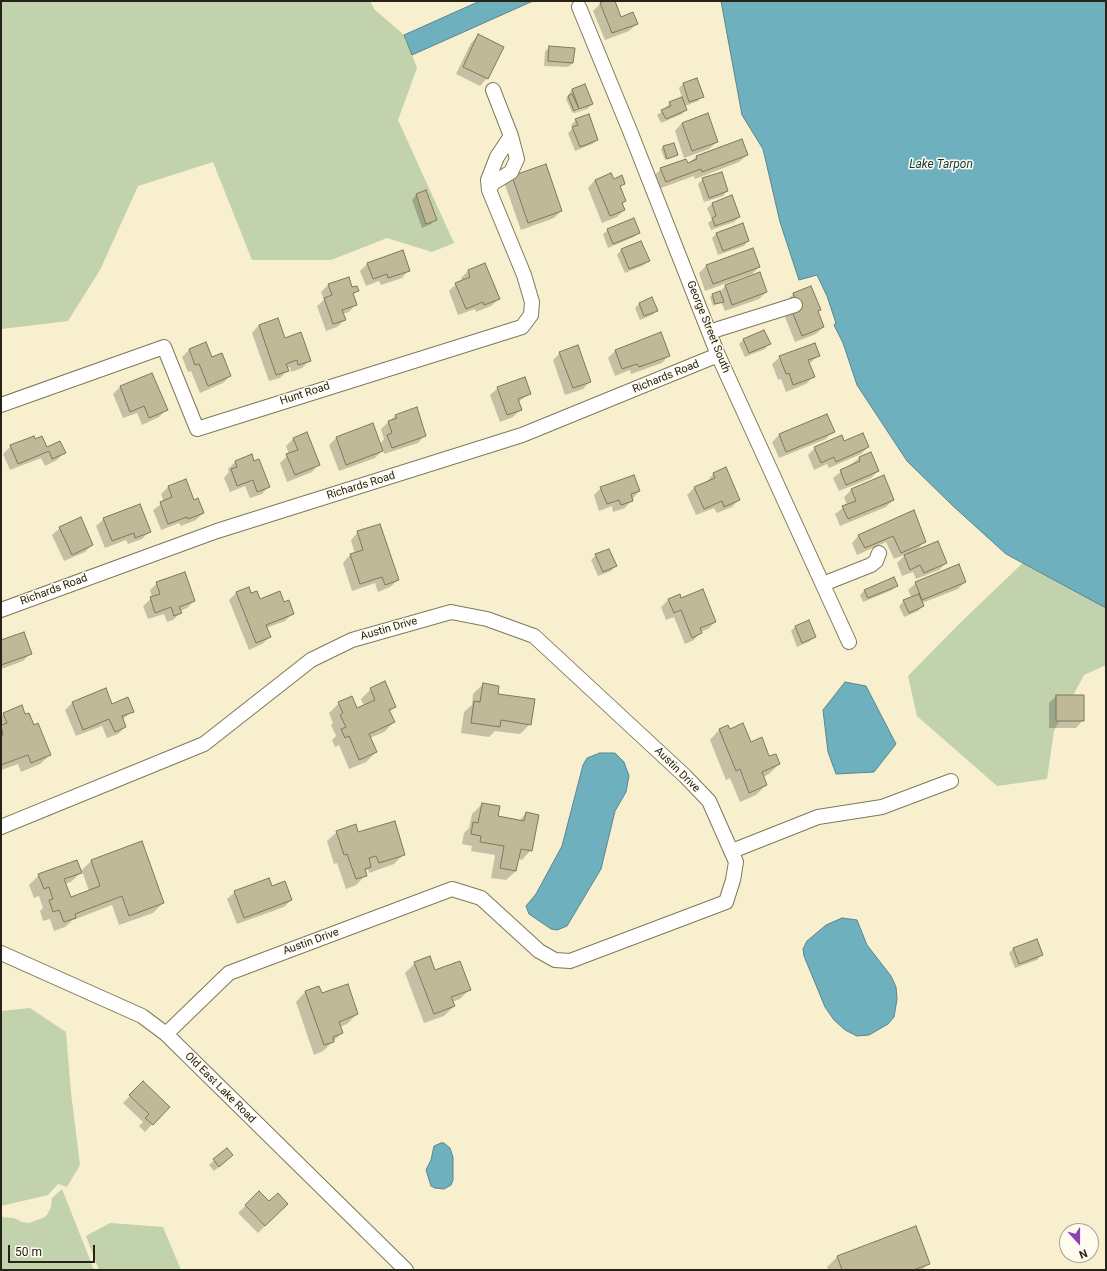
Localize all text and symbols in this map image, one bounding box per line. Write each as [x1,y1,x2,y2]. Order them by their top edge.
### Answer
water label: Lake Tarpon [909,158,973,172]
street label: George Street South [683,279,733,375]
street label: Richards Road [631,358,701,396]
street label: Hunt Road [278,380,332,408]
street label: Richards Road [325,469,397,503]
street label: Richards Road [19,572,89,608]
street label: Austin Drive [359,615,419,643]
street label: Austin Drive [652,745,702,795]
street label: Austin Drive [281,926,341,958]
street label: Old East Lake Road [182,1050,258,1126]
north arrow [1059,1223,1099,1263]
scale bar [10,1237,97,1263]
text: 50 m [15,1245,42,1259]
text: N [1077,1246,1089,1261]

